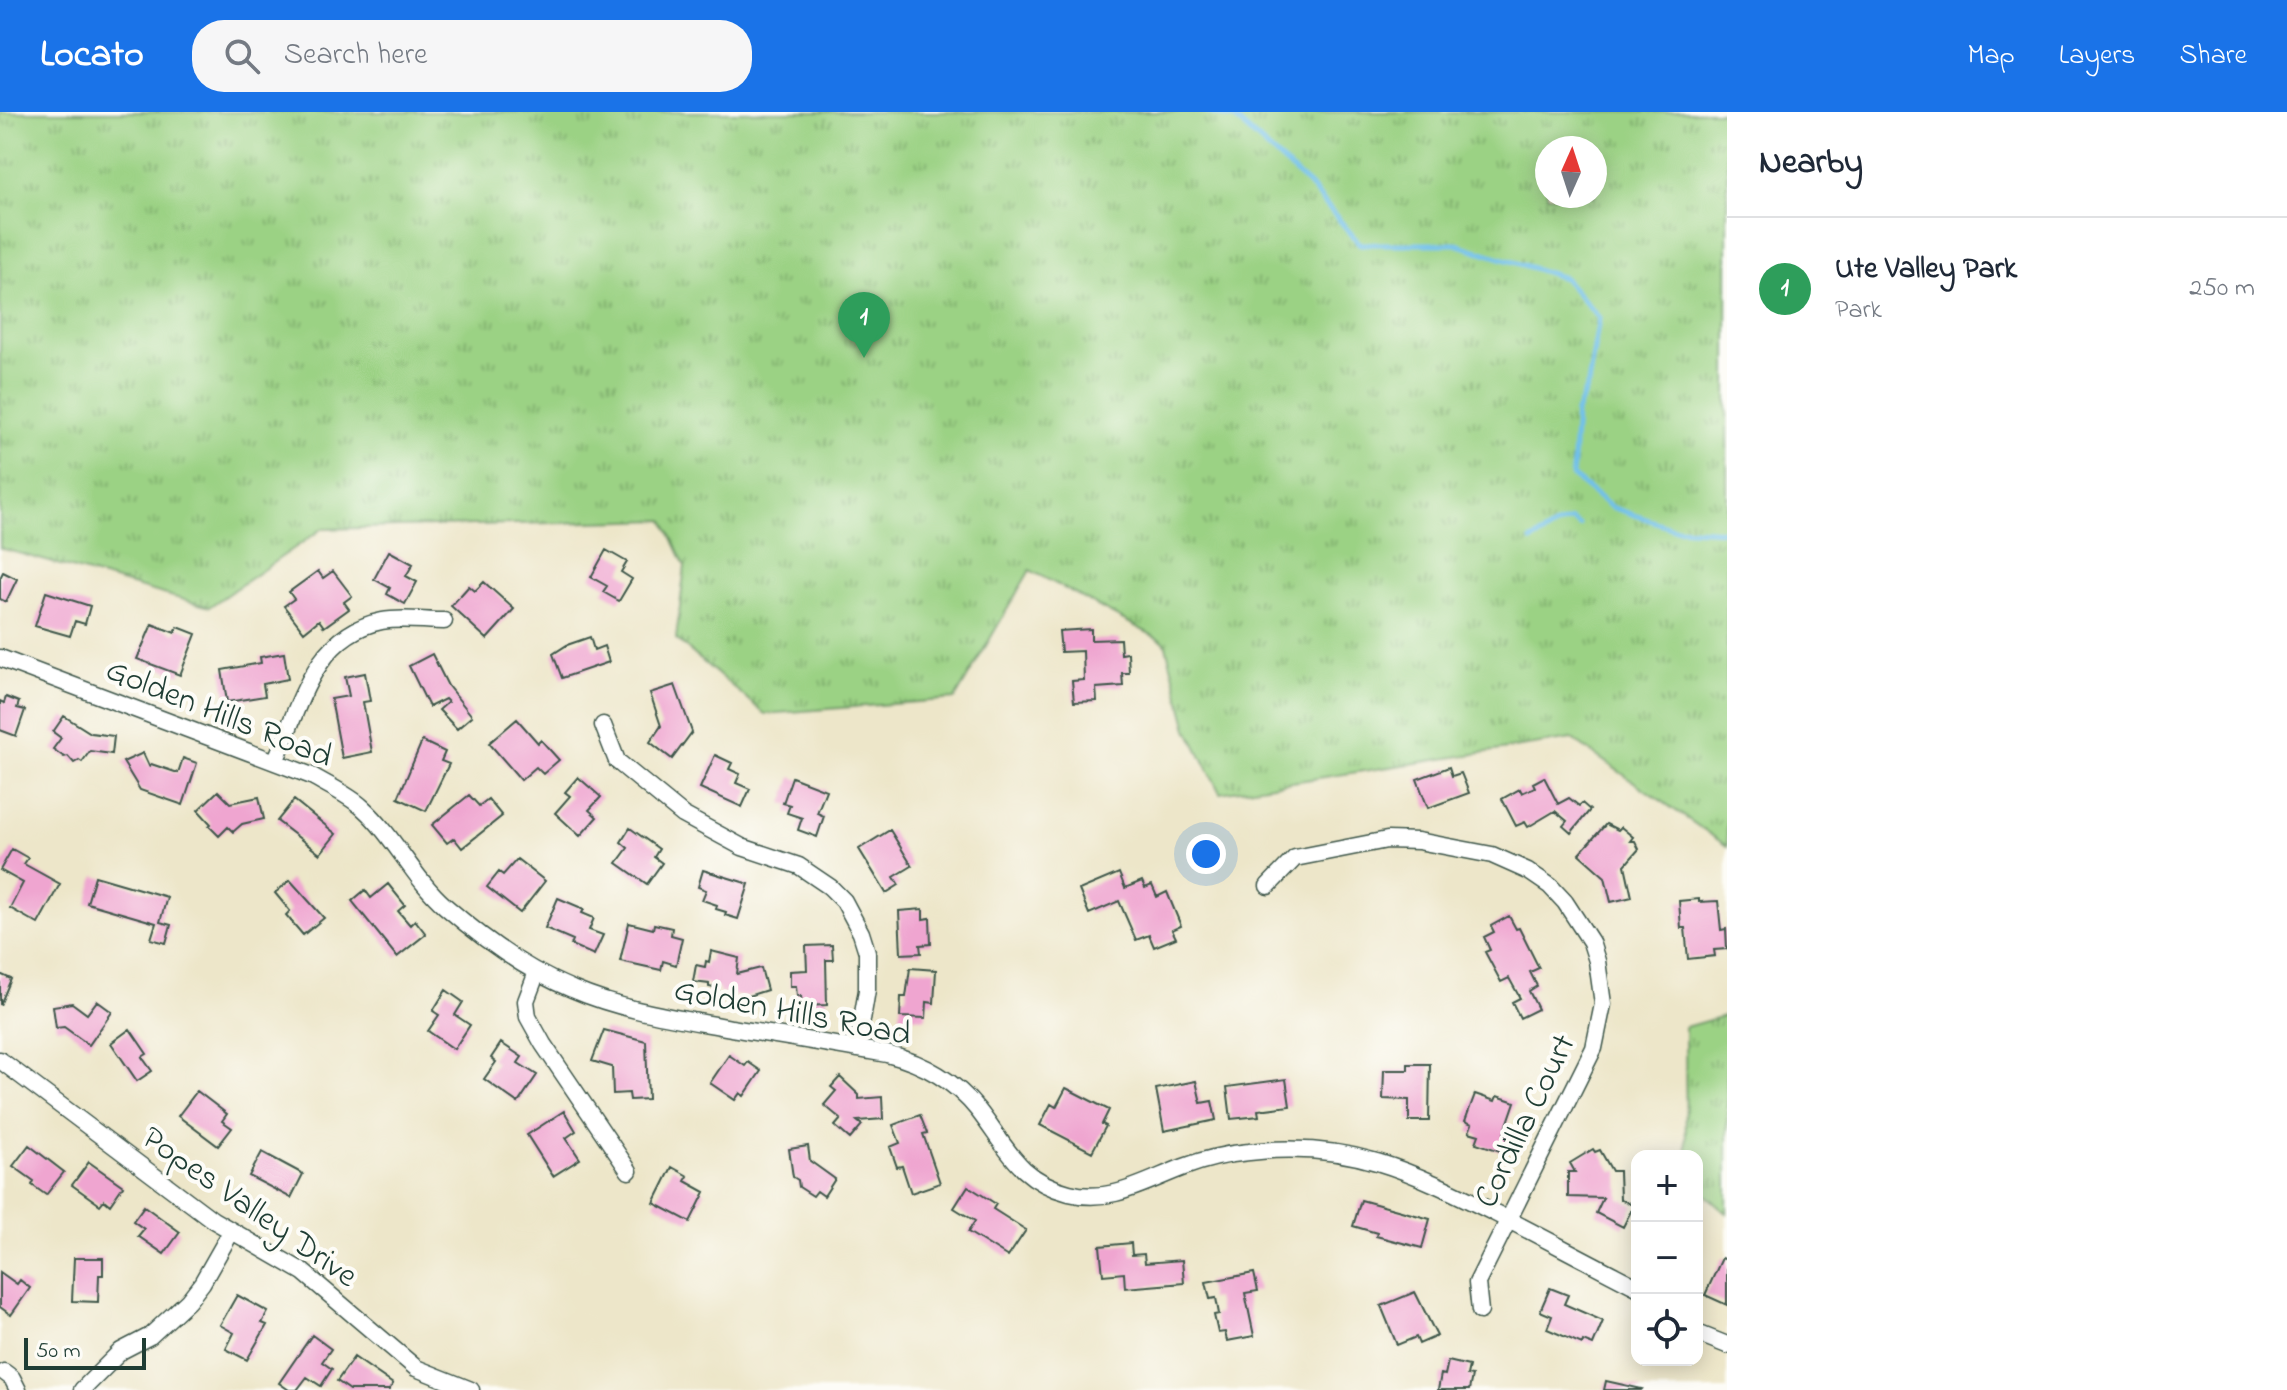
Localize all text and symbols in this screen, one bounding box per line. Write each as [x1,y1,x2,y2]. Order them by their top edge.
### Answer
search box [192,20,752,92]
text: Locato [40,28,144,84]
icon: search [220,34,264,78]
text: Search here [284,34,427,78]
text: Map [1967,36,2015,77]
text: Layers [2059,36,2135,77]
text: Share [2179,36,2247,77]
north arrow [1535,136,1607,208]
text: Nearby [1759,139,1863,189]
text: Ute Valley Park [1835,248,2017,292]
text: 1 [1781,270,1789,308]
text: 250 m [2189,270,2255,308]
pin: 1 [838,292,890,358]
text: Park [1835,292,1882,330]
street label: Golden Hills Road [98,647,339,783]
your location [1186,834,1226,874]
street label: Golden Hills Road [669,966,915,1061]
street label: Cordilla Court [1463,1026,1590,1217]
street label: Popes Valley Drive [130,1115,368,1302]
map controls [1631,1150,1703,1366]
button: + [1631,1150,1703,1222]
button: − [1631,1222,1703,1294]
button: locate [1631,1294,1703,1366]
scale bar [24,1334,146,1370]
text: 50 m [36,1336,81,1368]

